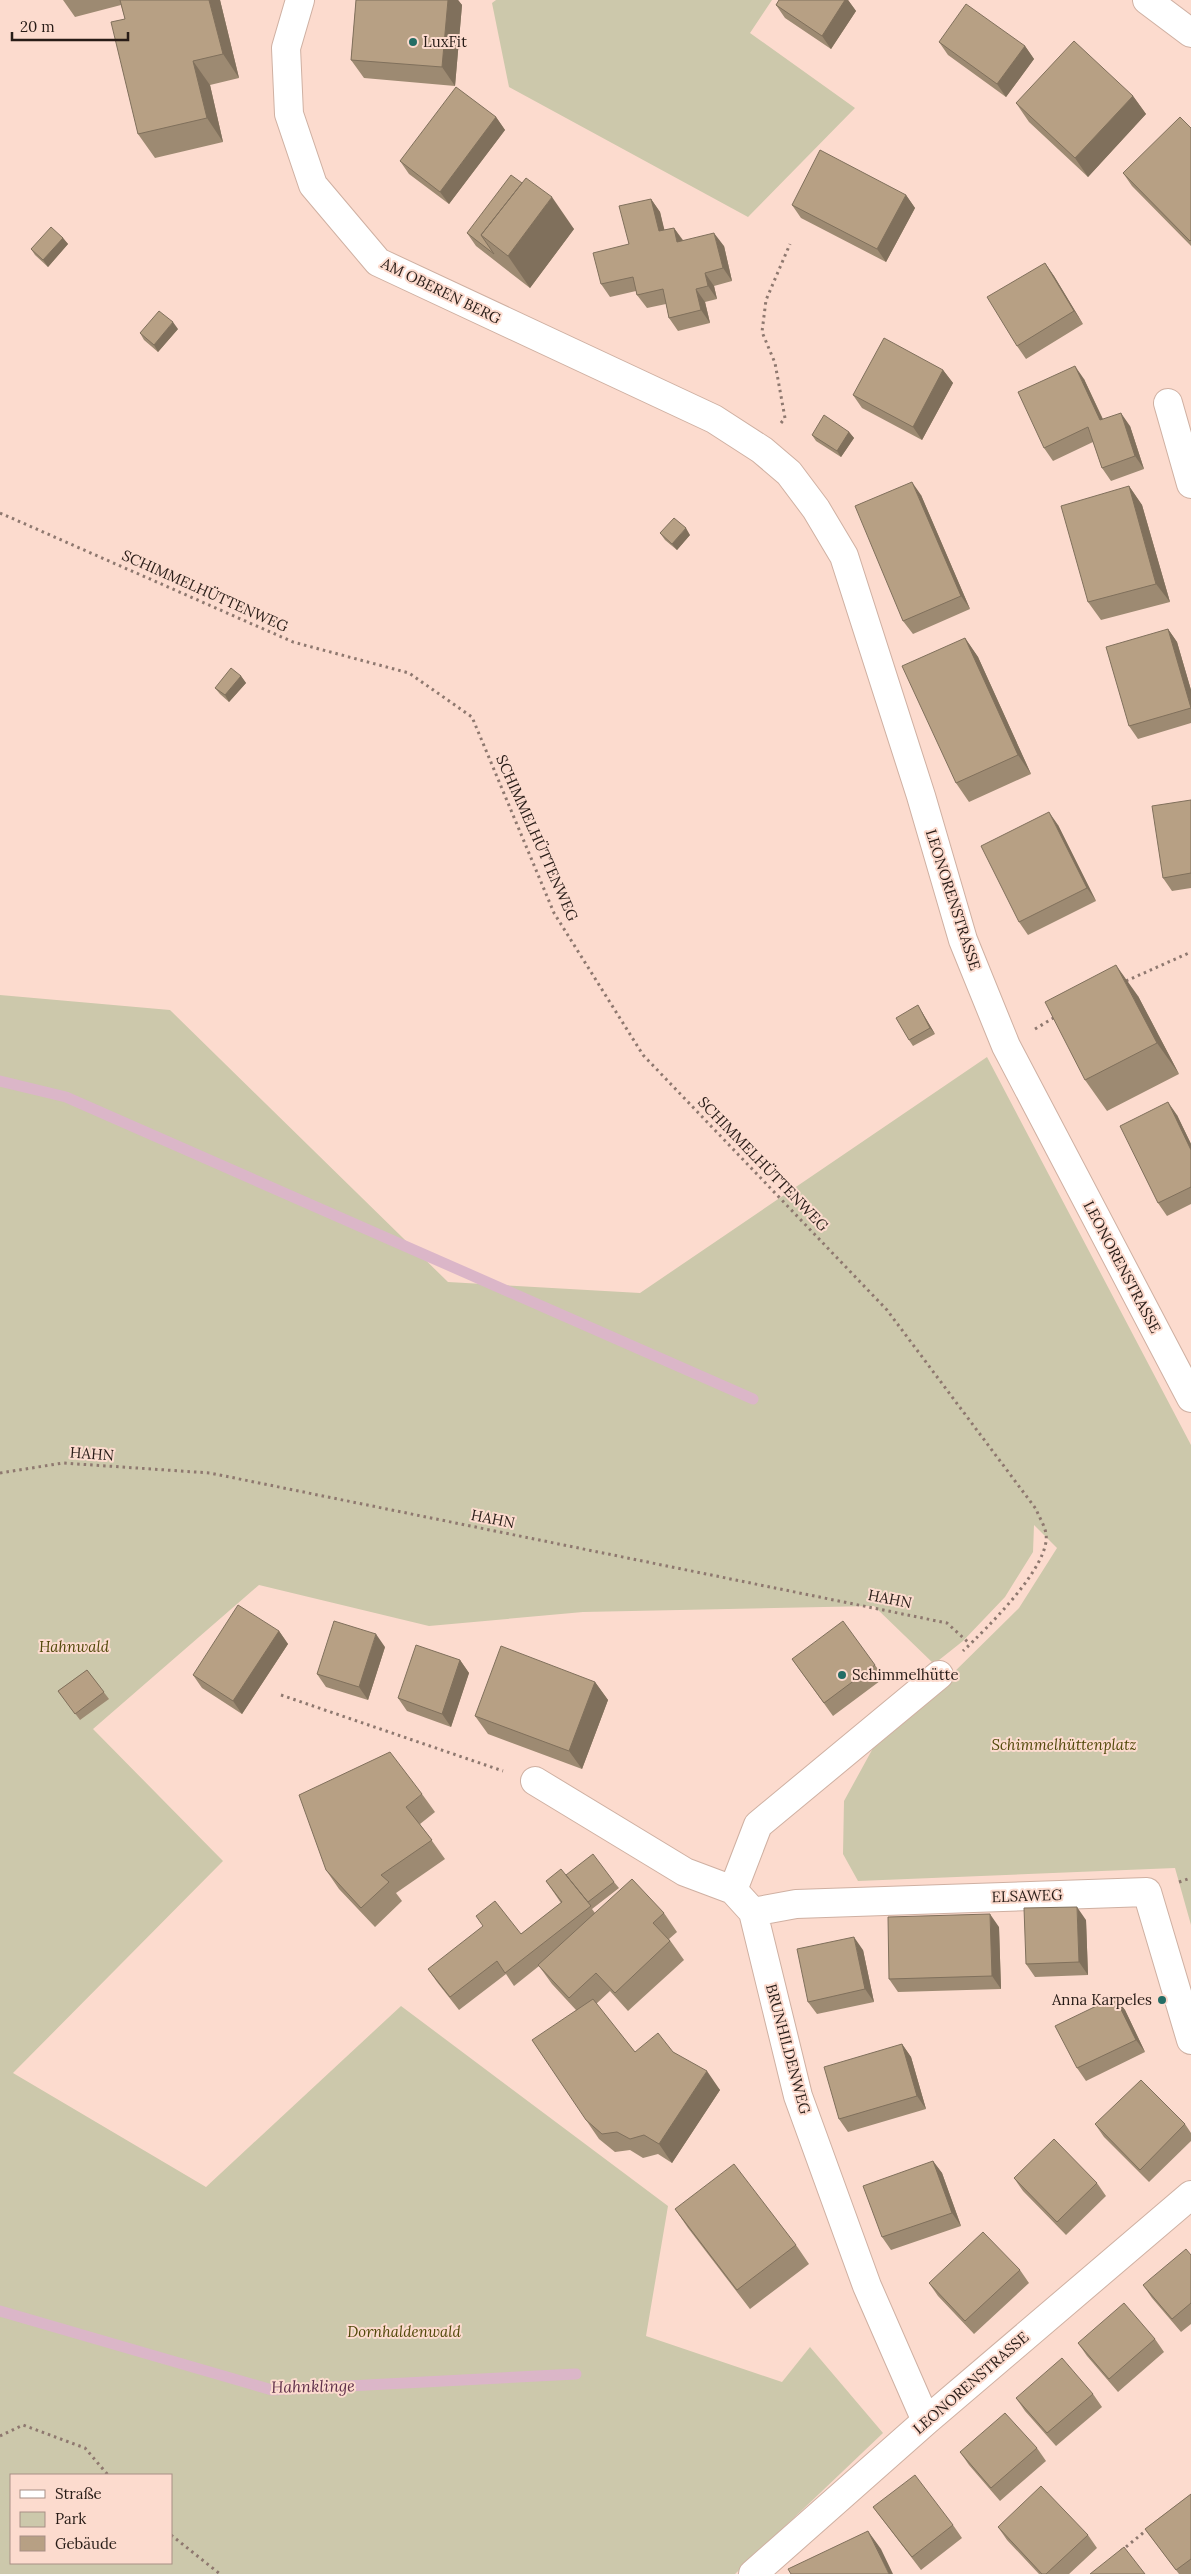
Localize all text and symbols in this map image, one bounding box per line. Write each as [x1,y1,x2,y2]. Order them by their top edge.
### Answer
scale bar [12,10,129,42]
text: 20 m [20,17,55,36]
place label: LuxFit [423,32,467,51]
marker: LuxFit [407,36,419,48]
street label: AM OBEREN BERG [377,253,505,328]
street label: SCHIMMELHÜTTENWEG [119,545,292,636]
street label: SCHIMMELHÜTTENWEG [492,752,583,924]
street label: LEONORENSTRASSE [922,827,985,973]
street label: SCHIMMELHÜTTENWEG [694,1092,833,1235]
street label: LEONORENSTRASSE [1080,1197,1165,1336]
street label: HAHN [69,1442,115,1465]
street label: HAHN [470,1505,517,1532]
street label: HAHN [867,1585,914,1612]
park label: Hahnwald [39,1637,110,1656]
place label: Schimmelhütte [852,1665,959,1684]
marker: Schimmelhütte [836,1669,848,1681]
park label: Schimmelhüttenplatz [991,1735,1137,1754]
street label: ELSAWEG [991,1885,1063,1906]
street label: BRUNHILDENWEG [762,1982,815,2117]
place label: Anna Karpeles [1051,1990,1152,2009]
marker: Anna Karpeles [1156,1994,1168,2006]
park label: Dornhaldenwald [347,2322,461,2341]
street label: LEONORENSTRASSE [909,2327,1032,2438]
water label: Hahnklinge [271,2375,355,2397]
legend [10,2474,172,2564]
text: Straße [55,2484,102,2503]
text: Park [55,2509,86,2528]
text: Gebäude [55,2534,117,2553]

